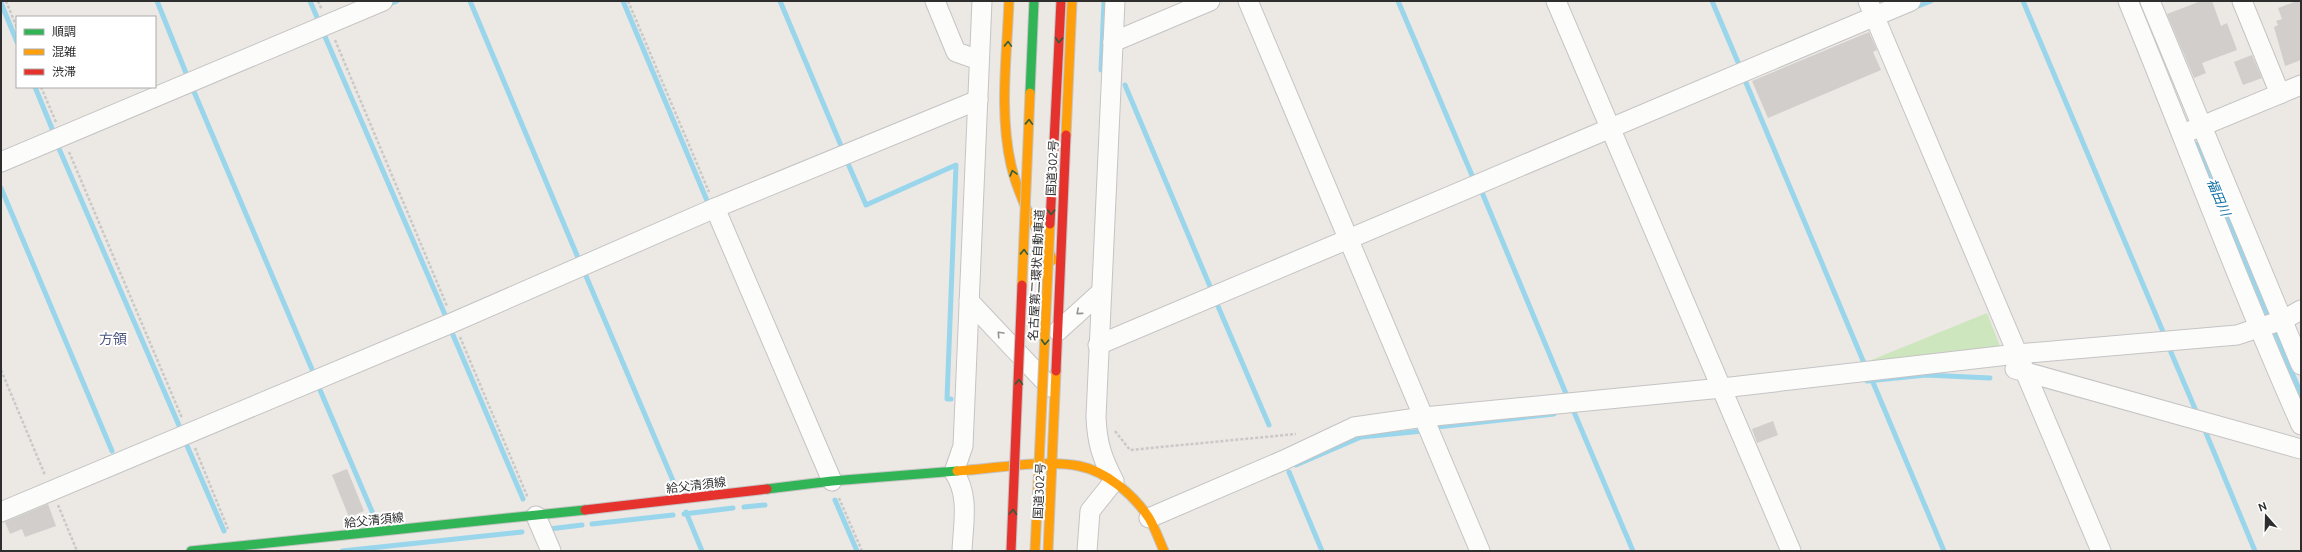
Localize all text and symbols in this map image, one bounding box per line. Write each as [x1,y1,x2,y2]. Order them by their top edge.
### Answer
legend [16,16,156,88]
text: 順調 [52,25,76,38]
one-way arrow [1055,37,1064,43]
one-way arrow [1004,41,1012,47]
text: 混雑 [52,45,76,58]
text: 渋滞 [52,65,76,78]
one-way arrow [1025,119,1033,125]
street label: 国道302号 [1044,140,1060,196]
one-way arrow [1009,170,1018,177]
water label: 福田川 [2205,176,2234,220]
street label: 名古屋第二環状自動車道 [1026,209,1046,341]
one-way arrow [1047,209,1055,215]
one-way arrow [1020,249,1028,255]
one-way arrow [1076,307,1084,315]
district label: 方領 [99,331,127,347]
one-way arrow [998,331,1005,338]
one-way arrow [1040,339,1049,345]
one-way arrow [1014,379,1023,385]
street label: 国道302号 [1031,463,1047,519]
street label: 給父清須線 [665,475,727,495]
north arrow [2246,496,2286,536]
text: N [2257,500,2268,514]
one-way arrow [1009,509,1018,515]
street label: 給父清須線 [343,510,405,530]

